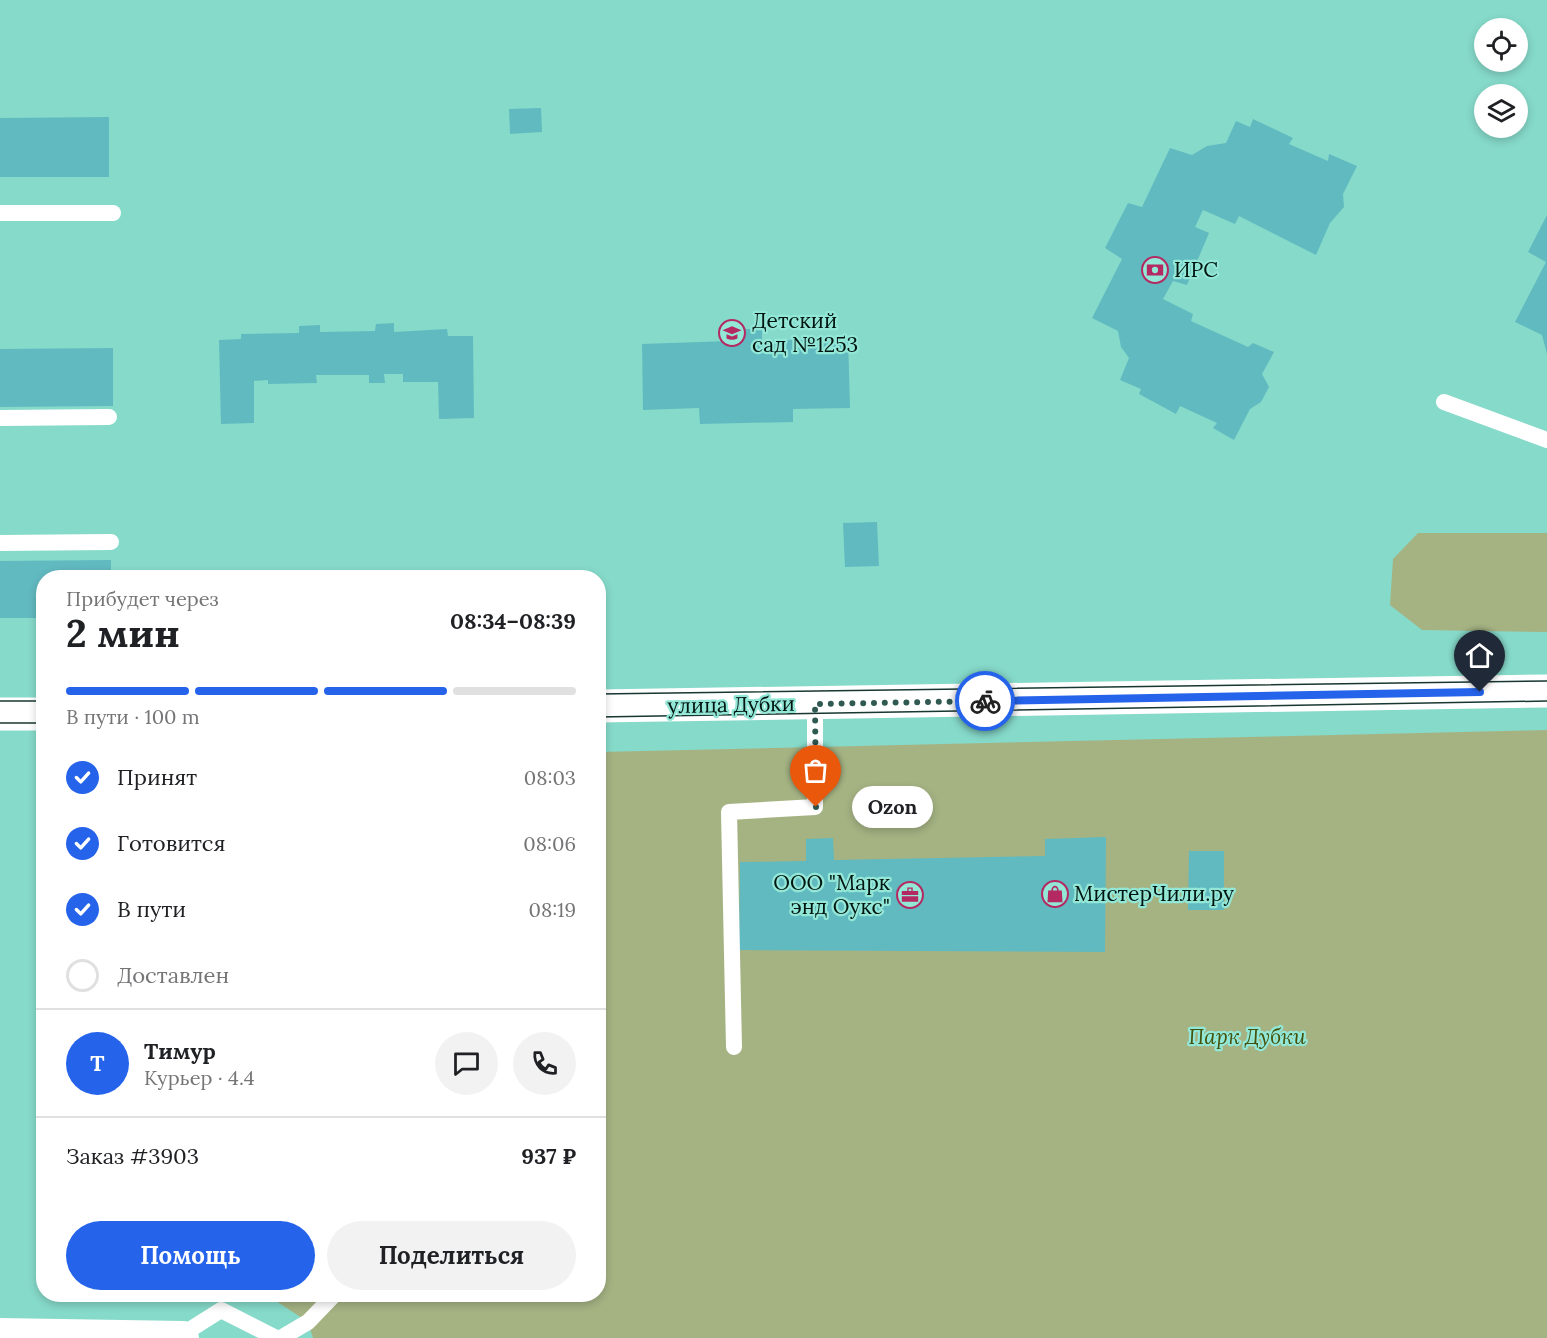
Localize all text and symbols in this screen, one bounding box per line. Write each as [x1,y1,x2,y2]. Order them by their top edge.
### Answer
map controls [1474,18,1528,138]
button: locate [1474,18,1528,72]
button: layers [1474,84,1528,138]
bank icon: ИРС [1140,255,1170,285]
place label: ИРС [1174,256,1218,283]
place label: Детский сад №1253 [752,307,858,358]
school or university icon: Детский сад №1253 [717,318,747,348]
text: Прибудет через [66,586,219,611]
text: 08:34–08:39 [450,607,576,635]
text: 2 мин [66,608,180,658]
pin [1454,630,1505,692]
icon: home [1463,639,1496,672]
courier [955,671,1015,731]
icon: bike [969,685,1002,718]
street label: улица Дубки [667,690,795,719]
text: В пути · 100 m [66,704,200,729]
pin [790,745,841,807]
icon: bag [799,754,832,787]
icon: check [66,761,99,794]
text: Принят [117,763,197,791]
text: 08:03 [524,765,576,790]
callout: Ozon [852,786,933,828]
text: Ozon [868,794,917,819]
icon: check [66,827,99,860]
text: Готовится [117,829,226,857]
text: 08:06 [523,831,576,856]
place label: ООО "Марк энд Оукс" [773,869,891,920]
shop icon: МистерЧили.ру [1040,879,1070,909]
office icon: ООО "Марк энд Оукс" [895,880,925,910]
place label: МистерЧили.ру [1074,880,1234,907]
icon: check [66,893,99,926]
text: В пути [117,895,186,923]
text: 08:19 [529,897,576,922]
text: Доставлен [117,961,229,989]
park label: Парк Дубки [1188,1023,1306,1050]
button: chat [435,1032,498,1095]
button: phone [513,1032,576,1095]
text: Тимур [144,1037,216,1065]
text: Т [90,1049,105,1077]
text: Курьер · 4.4 [144,1065,255,1090]
text: Заказ #3903 [66,1142,199,1170]
text: 937 ₽ [521,1142,576,1170]
button: Помощь [66,1221,315,1290]
button: Поделиться [327,1221,576,1290]

